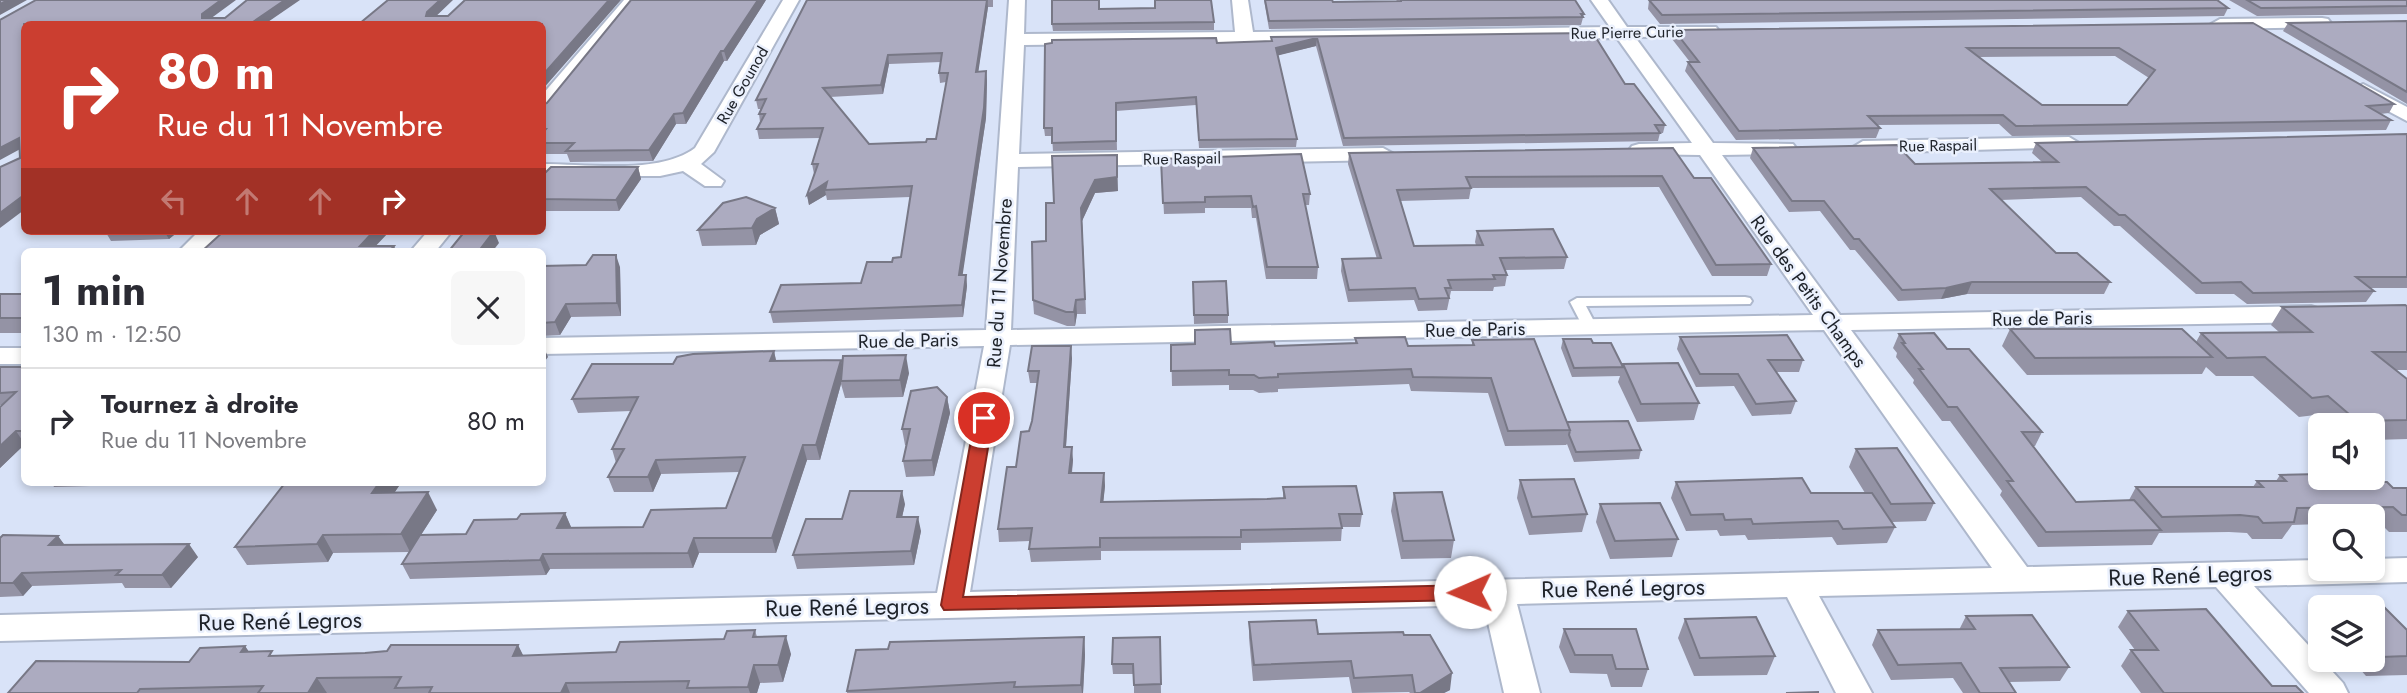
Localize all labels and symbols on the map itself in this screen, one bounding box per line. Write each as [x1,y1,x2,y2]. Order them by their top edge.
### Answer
street label: Rue Pierre Curie [1571,20,1683,45]
street label: Rue Gounod [711,42,774,128]
street label: Rue Raspail [1899,133,1977,158]
street label: Rue Raspail [1143,146,1221,171]
street label: Rue du 11 Novembre [980,197,1019,369]
street label: Rue des Petits Champs [1744,210,1873,373]
street label: Rue de Paris [1992,304,2093,333]
street label: Rue de Paris [1425,315,1526,344]
street label: Rue de Paris [858,326,959,355]
pin [954,388,1014,448]
position arrow [1433,555,1507,629]
street label: Rue René Legros [2107,555,2273,595]
street label: Rue René Legros [1541,570,1705,606]
street label: Rue René Legros [765,589,929,625]
street label: Rue René Legros [198,603,362,639]

